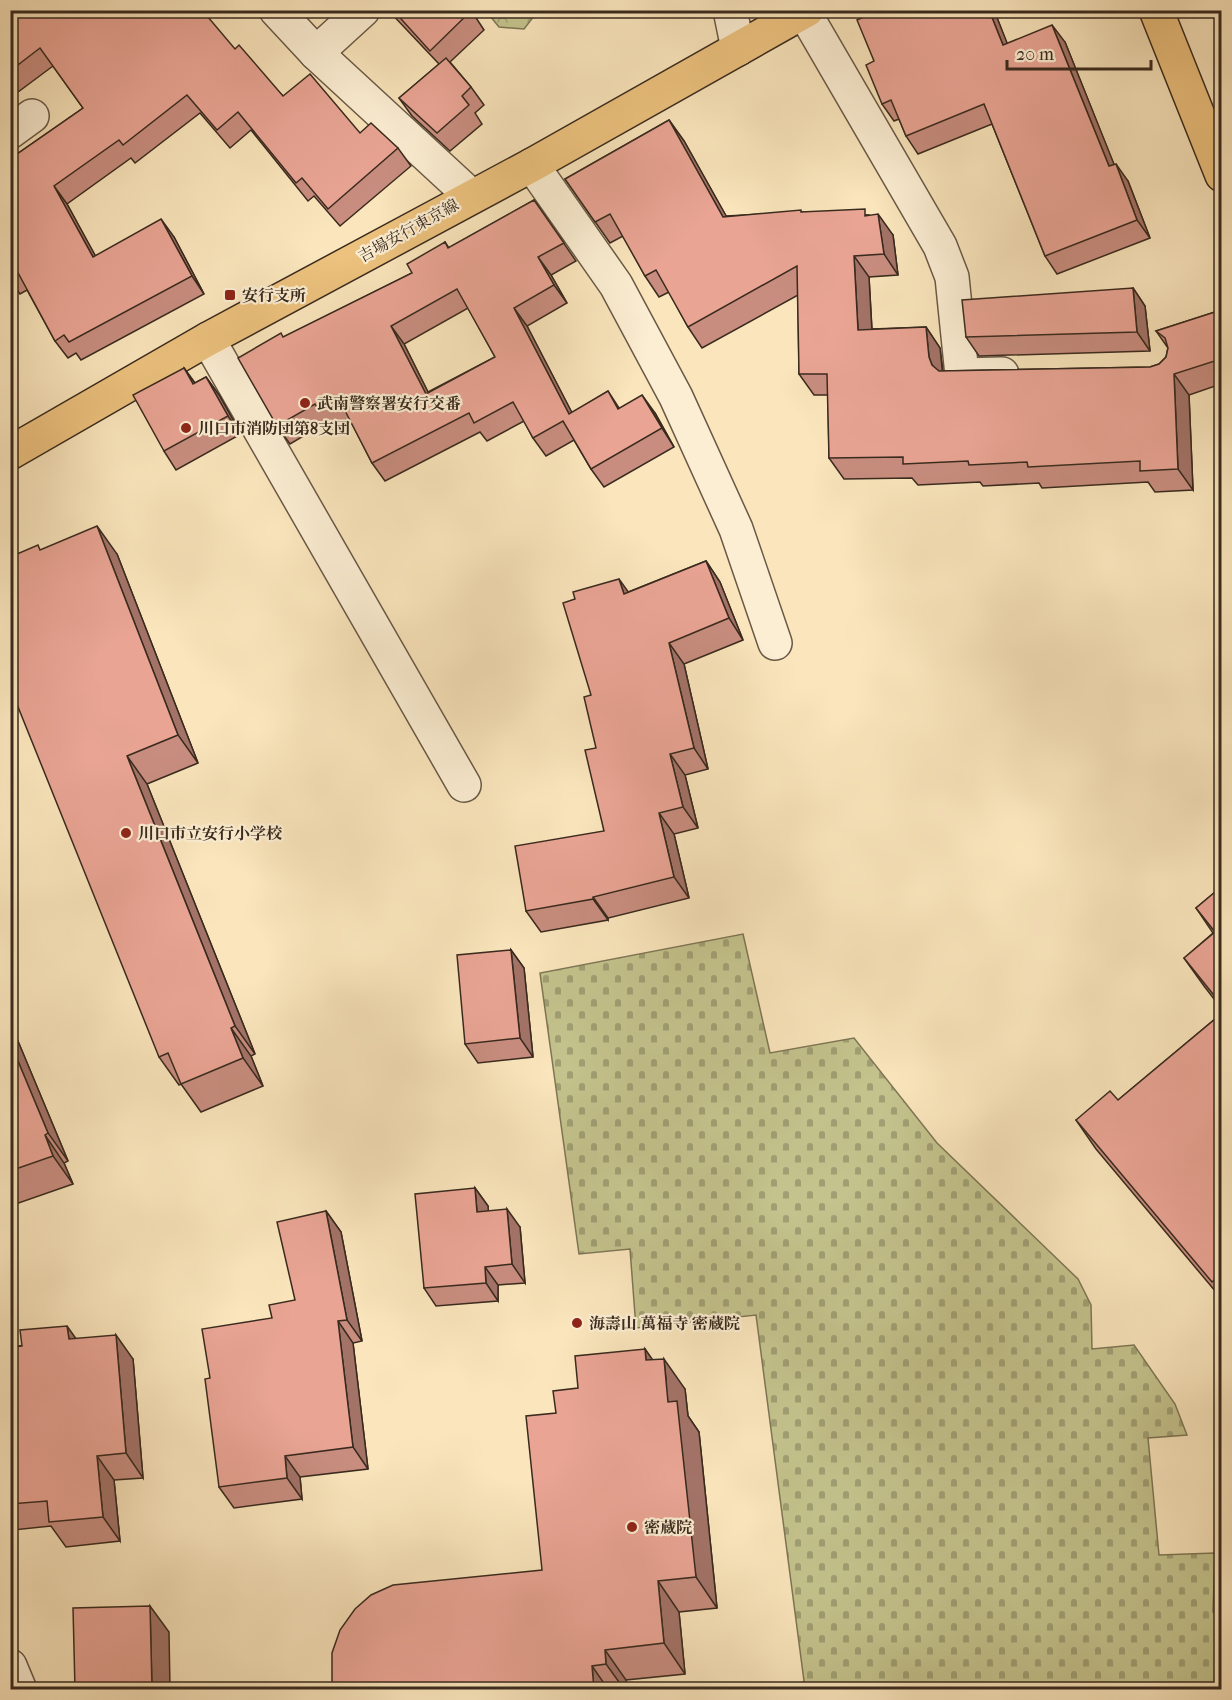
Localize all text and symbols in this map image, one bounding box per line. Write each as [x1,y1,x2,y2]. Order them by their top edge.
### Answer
scale bar [1007,33,1151,71]
text: 20 m [1016,44,1054,65]
street label: 吉場安行東京線 [355,195,462,266]
place label: 安行支所 [242,286,306,305]
marker: 安行支所 [223,288,237,302]
place label: 武南警察署安行交番 [317,394,461,413]
marker: 武南警察署安行交番 [298,396,312,410]
place label: 川口市消防団第8支団 [198,419,350,438]
marker: 川口市消防団第8支団 [179,421,193,435]
place label: 川口市立安行小学校 [138,824,283,843]
marker: 川口市立安行小学校 [119,826,133,840]
place label: 海壽山 萬福寺 密蔵院 [589,1314,740,1333]
marker: 海壽山 萬福寺 密蔵院 [570,1316,584,1330]
place label: 密蔵院 [644,1518,692,1537]
marker: 密蔵院 [625,1520,639,1534]

